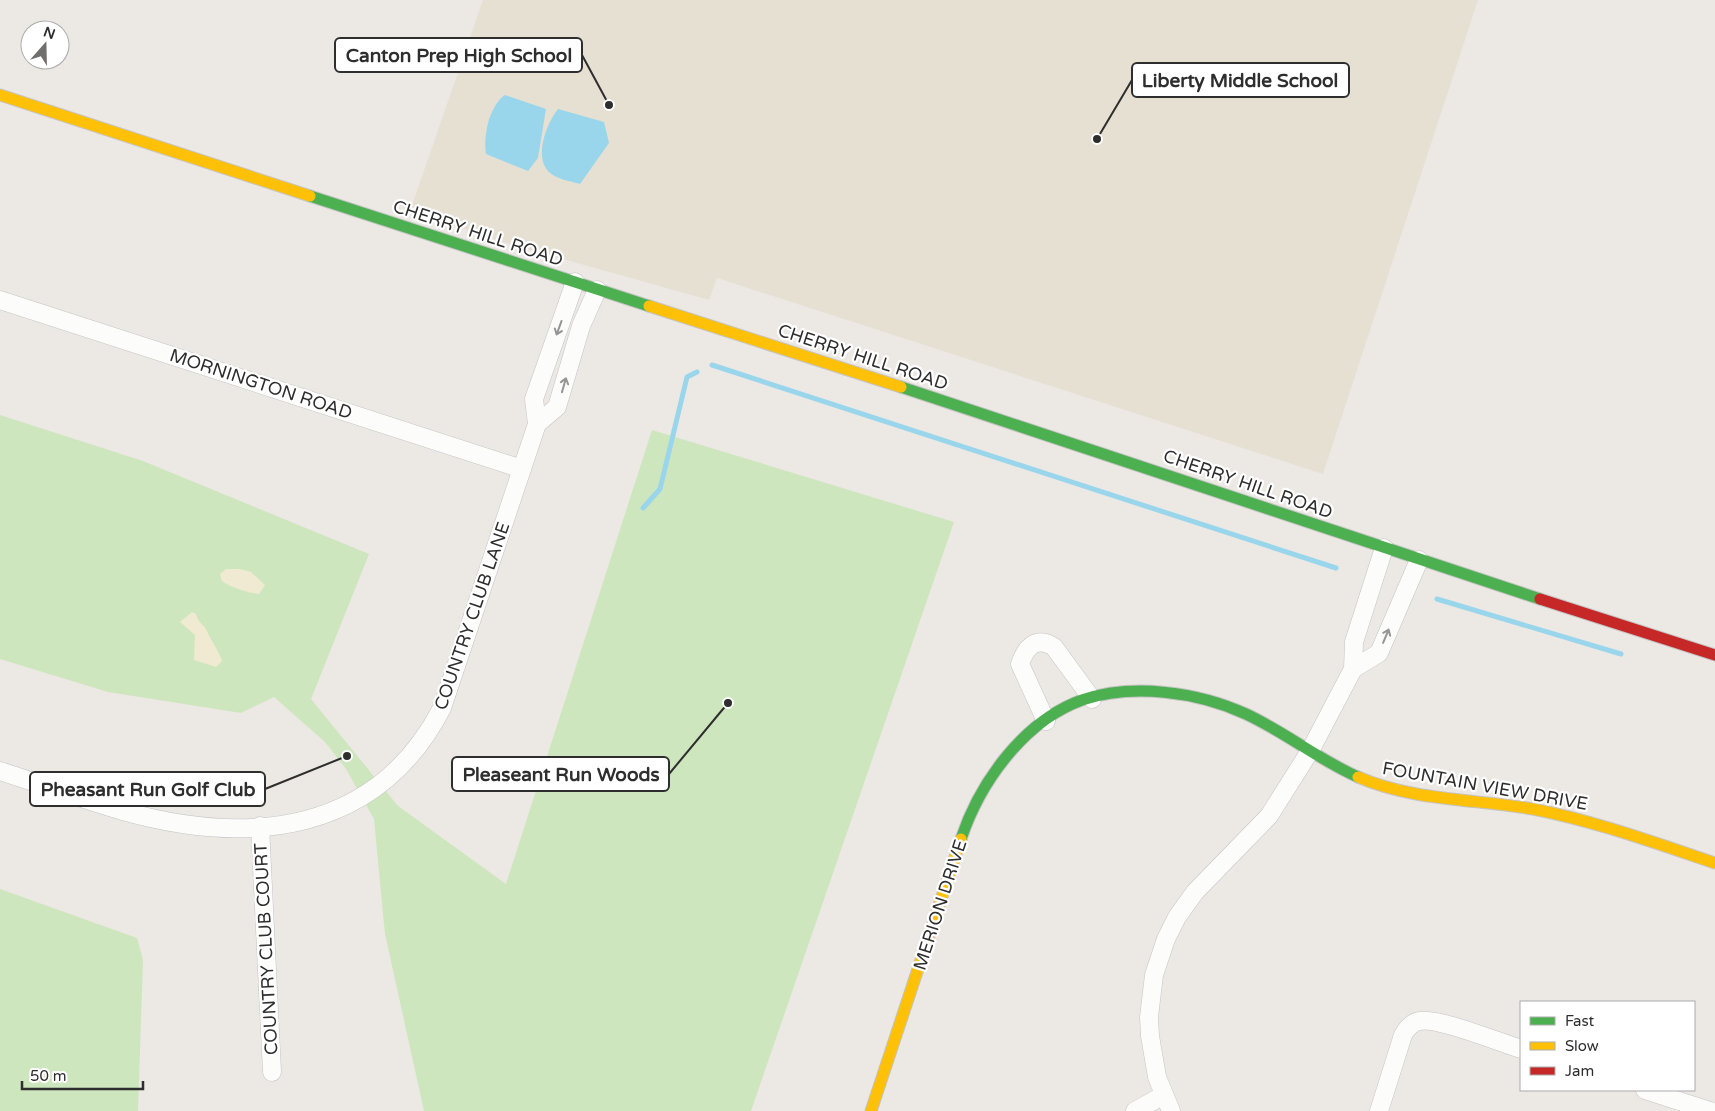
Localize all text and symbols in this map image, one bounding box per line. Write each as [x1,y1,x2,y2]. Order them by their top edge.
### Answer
north arrow [20,20,70,70]
text: N [41,23,57,43]
callout: Canton Prep High School [335,38,582,72]
text: Canton Prep High School [346,45,572,68]
callout: Liberty Middle School [1132,63,1349,97]
text: Liberty Middle School [1142,70,1338,93]
street label: CHERRY HILL ROAD [390,195,566,271]
street label: CHERRY HILL ROAD [775,319,951,395]
one-way arrow [554,320,563,336]
street label: MORNINGTON ROAD [167,344,355,424]
one-way arrow [559,377,569,393]
street label: CHERRY HILL ROAD [1160,445,1336,523]
street label: COUNTRY CLUB LANE [429,519,515,713]
one-way arrow [1382,629,1392,644]
callout: Pleaseant Run Woods [452,757,669,791]
street label: FOUNTAIN VIEW DRIVE [1381,757,1589,815]
text: Pleaseant Run Woods [462,764,660,786]
callout: Pheasant Run Golf Club [30,772,265,806]
text: Pheasant Run Golf Club [41,779,255,801]
street label: MERION DRIVE [909,837,971,973]
street label: COUNTRY CLUB COURT [249,842,283,1056]
legend [1520,1001,1695,1091]
text: Fast [1565,1012,1595,1030]
text: Slow [1565,1037,1599,1055]
scale bar [22,1058,144,1090]
text: Jam [1565,1062,1594,1080]
text: 50 m [30,1067,67,1085]

